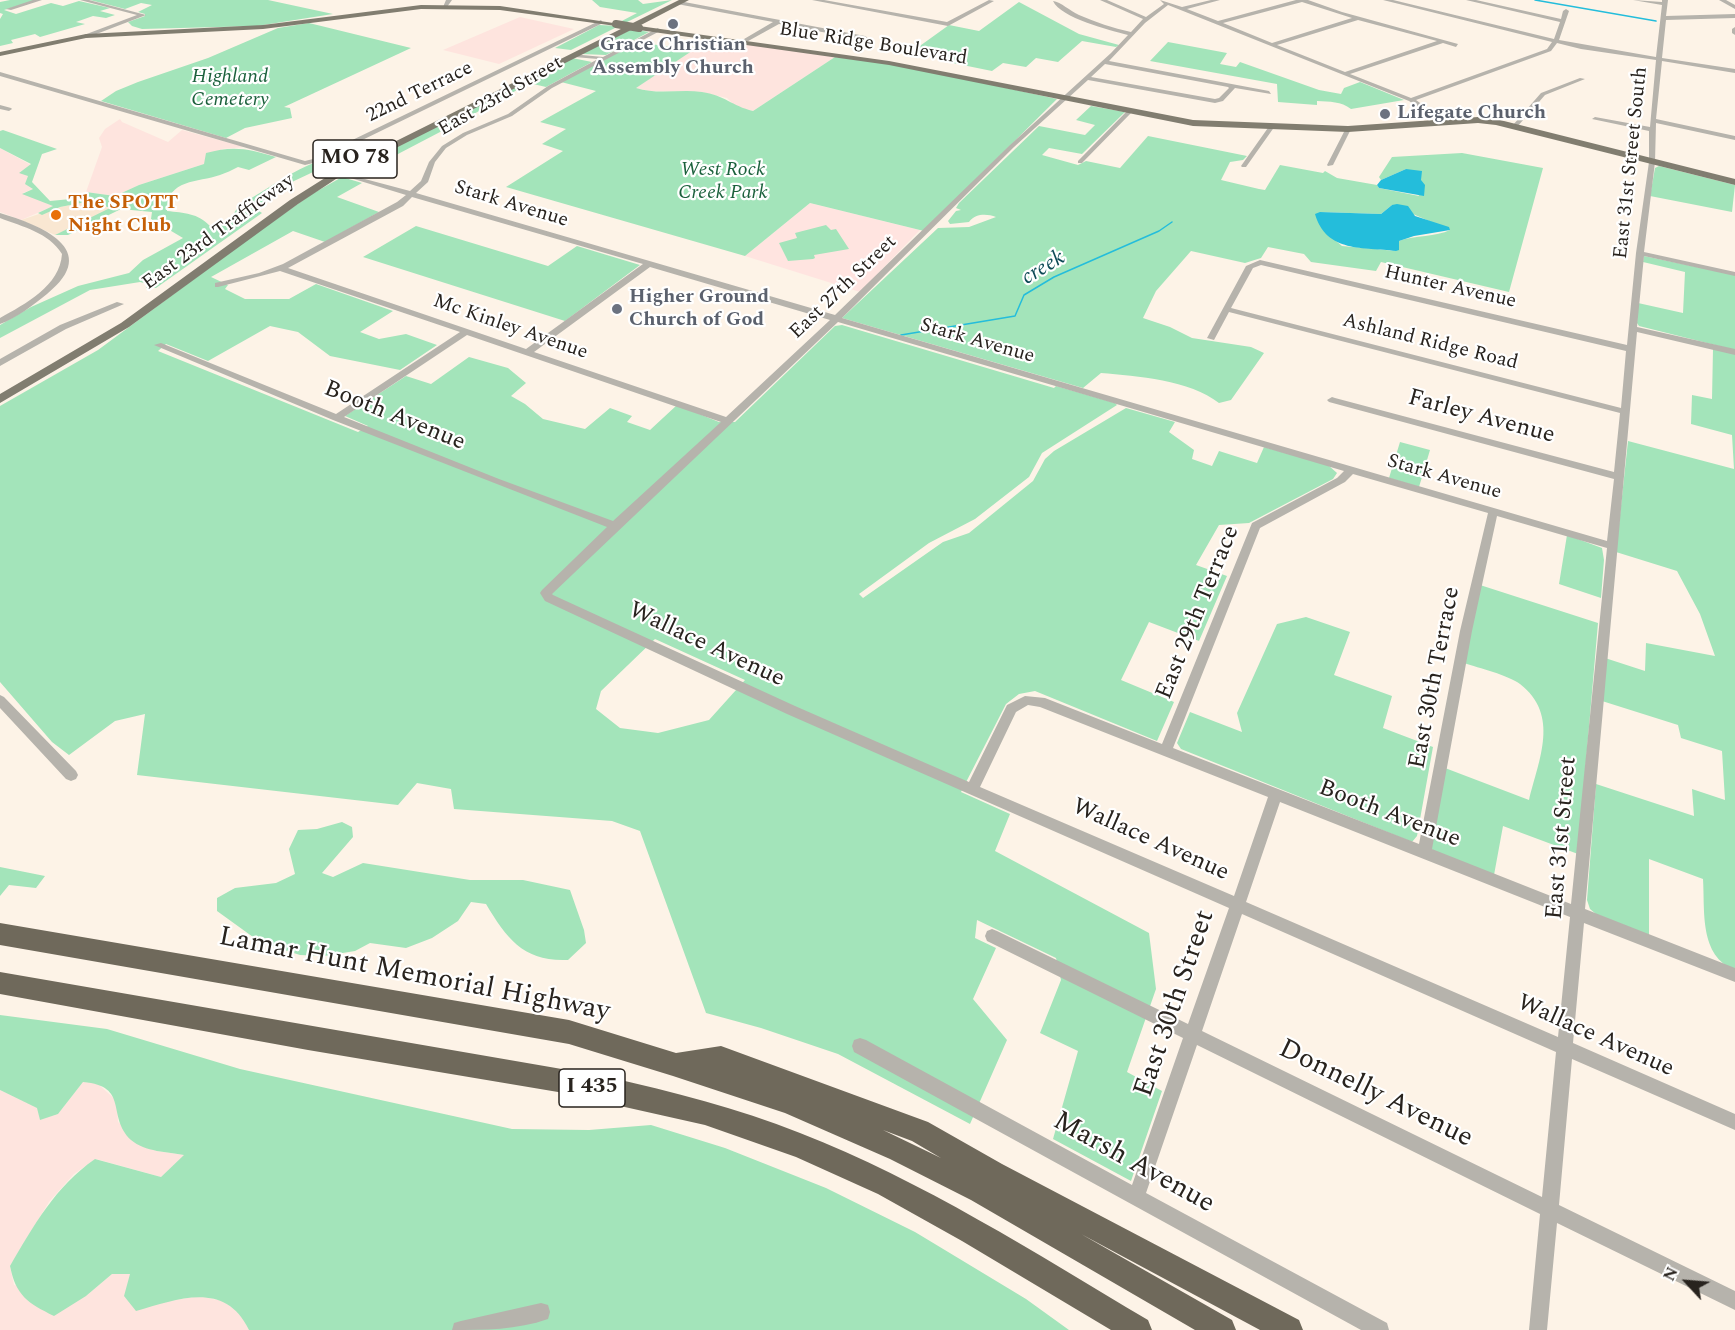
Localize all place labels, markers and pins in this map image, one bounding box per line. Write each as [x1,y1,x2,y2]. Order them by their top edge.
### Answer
marker: Grace Christian Assembly Church [666,17,680,31]
place label: Grace Christian Assembly Church [592,34,754,81]
place label: Lifegate Church [1397,102,1546,126]
marker: Lifegate Church [1378,107,1392,121]
place label: The SPOTT Night Club [68,192,178,239]
marker: The SPOTT Night Club [49,208,63,222]
place label: Higher Ground Church of God [629,286,769,333]
marker: Higher Ground Church of God [610,302,624,316]

